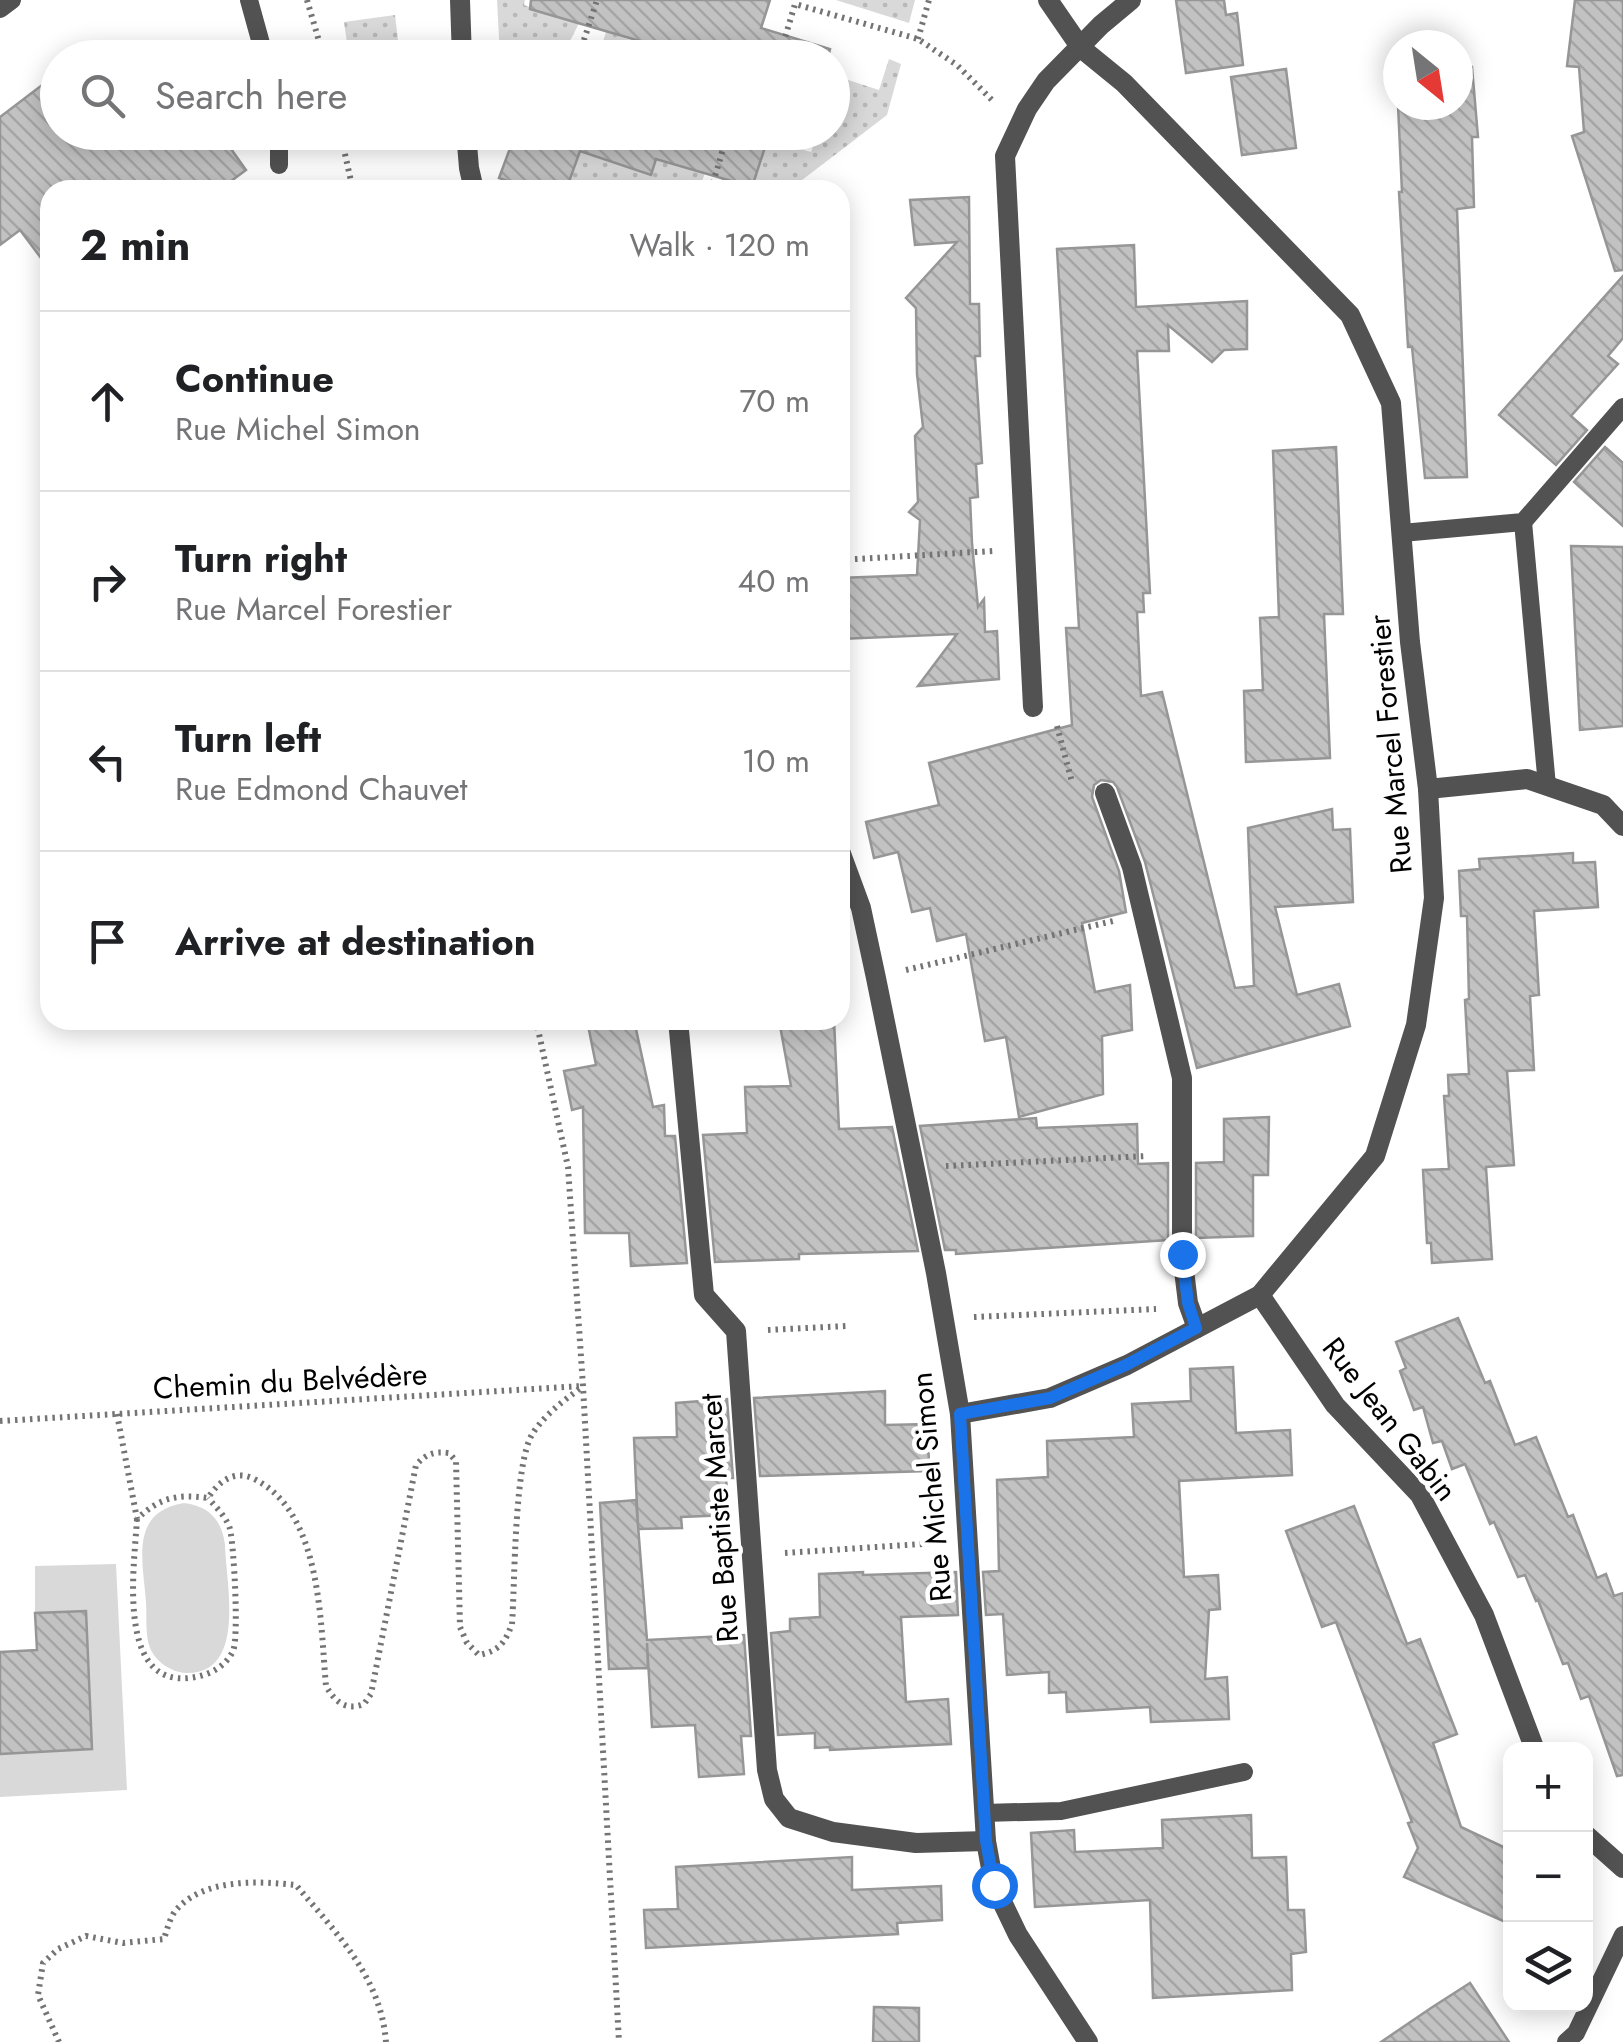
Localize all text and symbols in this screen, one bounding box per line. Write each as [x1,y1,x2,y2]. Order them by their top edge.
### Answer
north arrow [1383,30,1473,120]
search box [40,40,850,150]
icon: search [75,68,130,123]
text: Search here [155,68,347,123]
text: 2 min [80,215,190,276]
text: Walk · 120 m [630,222,810,268]
text: Continue [175,351,334,406]
icon: ahead [80,374,135,429]
text: 70 m [739,378,810,424]
text: Rue Michel Simon [175,406,421,452]
text: Turn right [175,531,347,586]
icon: right [80,554,135,609]
text: 40 m [738,558,810,604]
text: Rue Marcel Forestier [175,586,452,632]
street label: Rue Marcel Forestier [1357,612,1423,875]
text: Turn left [175,711,321,766]
icon: left [80,734,135,789]
text: 10 m [742,738,810,784]
text: Rue Edmond Chauvet [175,766,467,812]
icon: arrive [80,914,135,969]
text: Arrive at destination [175,914,536,969]
route end [1160,1232,1206,1278]
street label: Rue Jean Gabin [1312,1328,1468,1510]
street label: Chemin du Belvédère [152,1352,428,1410]
street label: Rue Michel Simon [900,1370,962,1604]
street label: Rue Baptiste Marcet [689,1391,749,1644]
map controls [1503,1742,1593,2012]
button: + [1503,1742,1593,1832]
button: − [1503,1832,1593,1922]
route start [972,1863,1018,1909]
button: layers [1503,1922,1593,2012]

